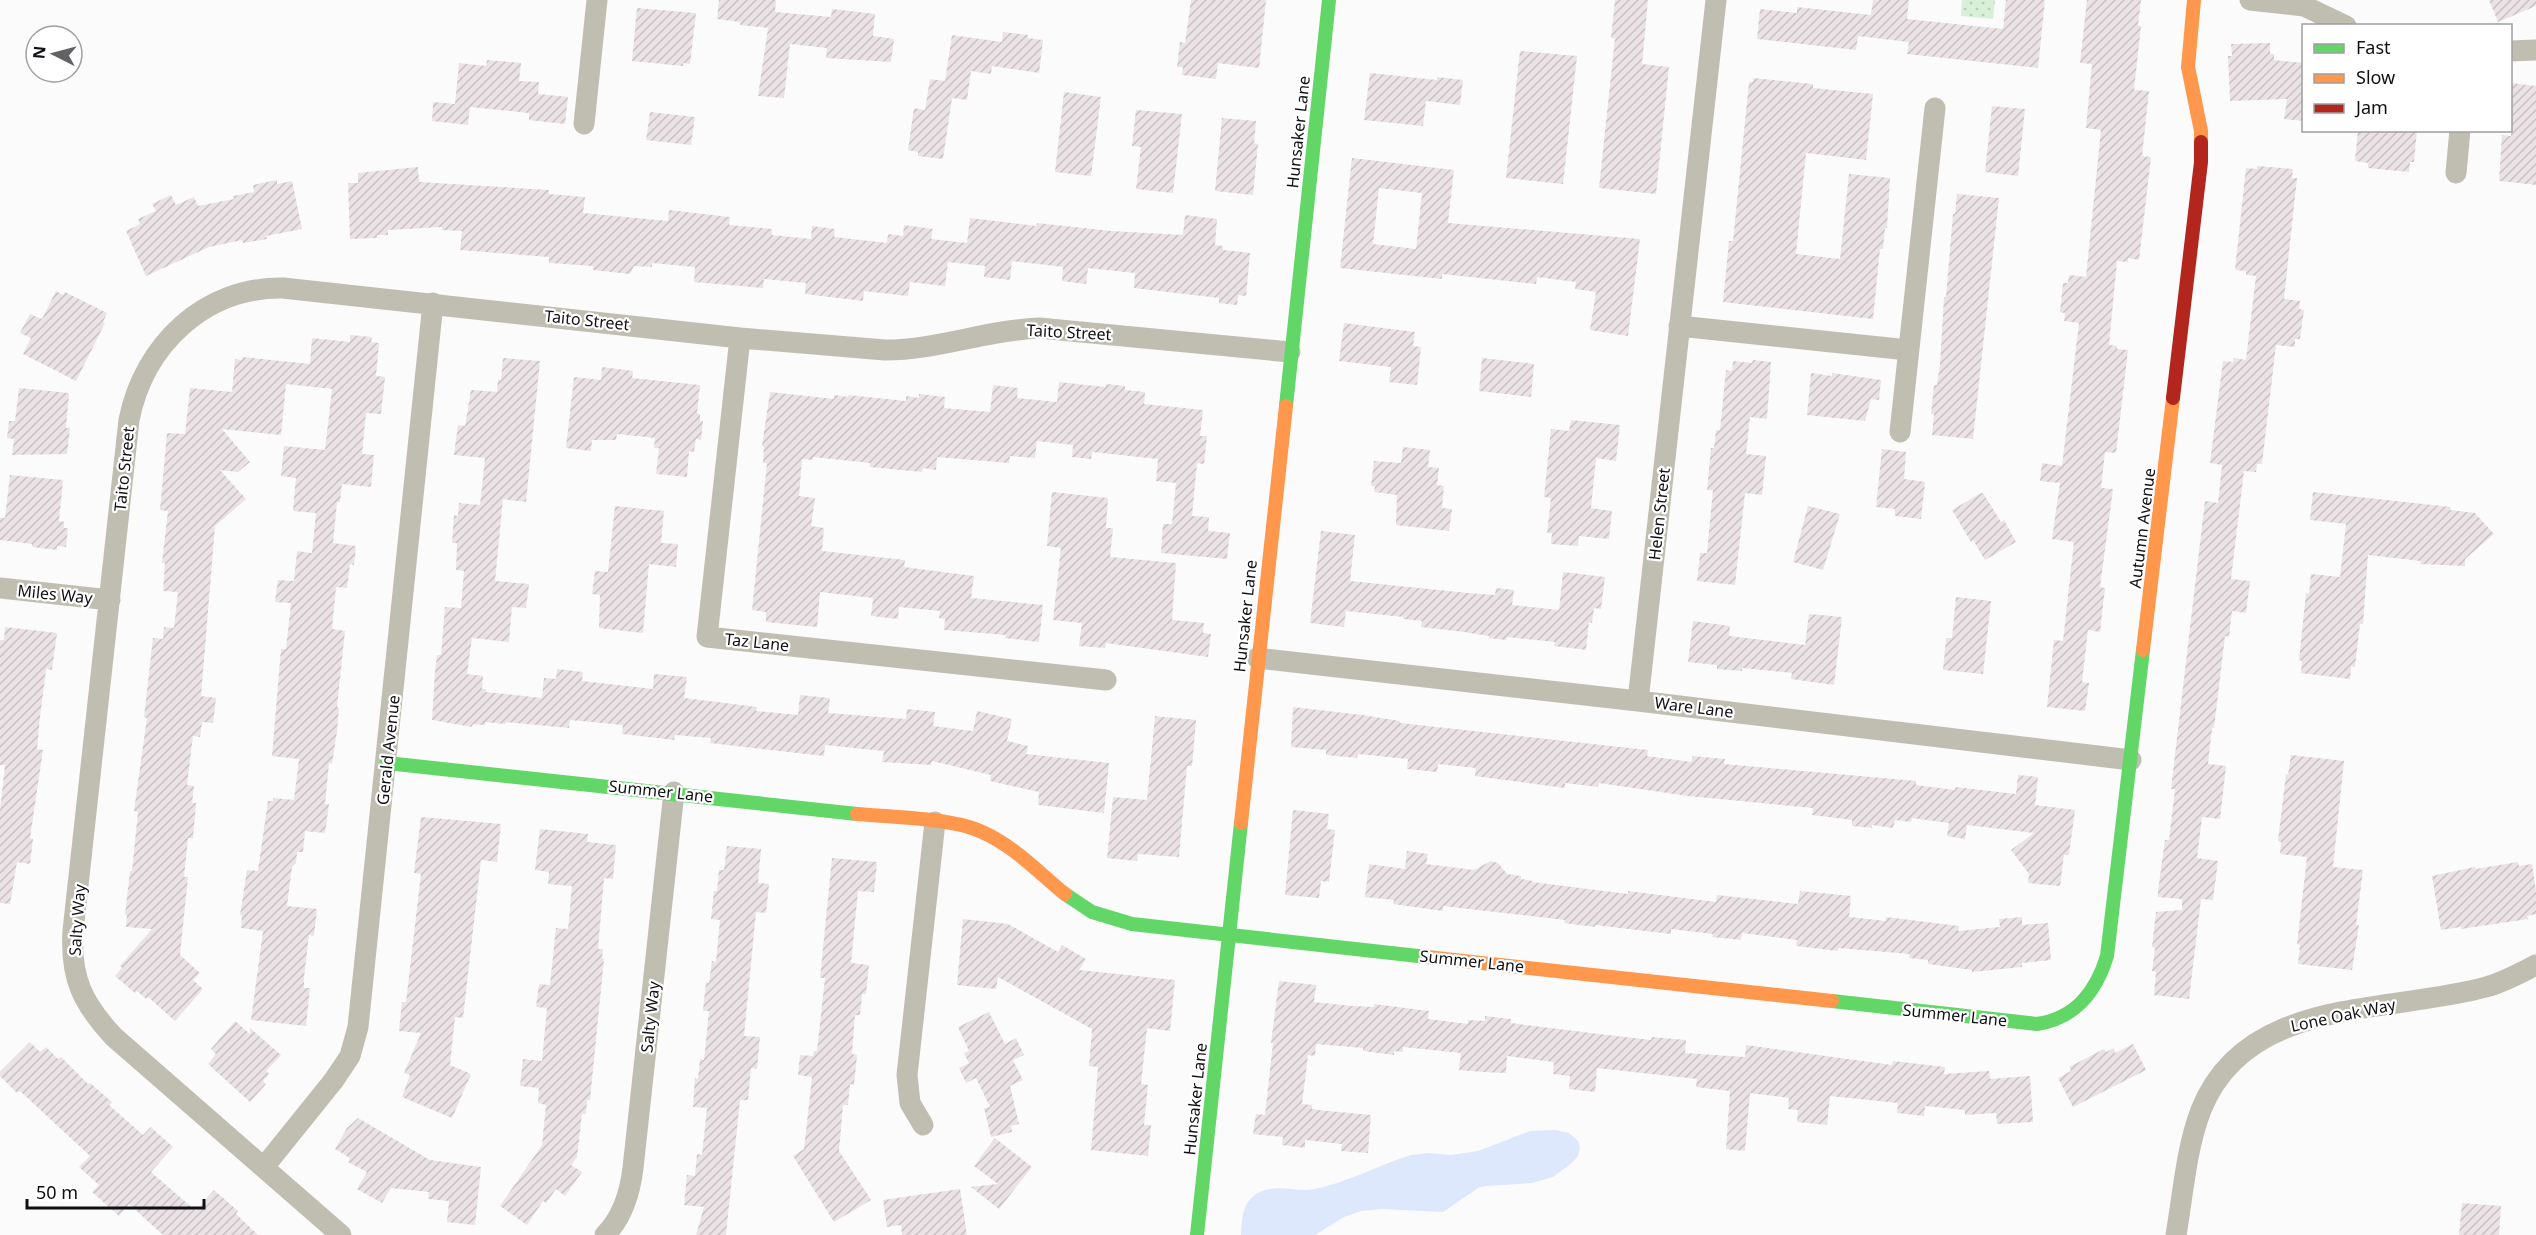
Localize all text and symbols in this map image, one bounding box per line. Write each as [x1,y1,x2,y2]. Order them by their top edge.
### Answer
north arrow [24,24,84,84]
legend [2302,24,2512,132]
text: Fast [2356,35,2391,59]
text: N [27,45,51,60]
text: Slow [2356,65,2395,89]
street label: Hunsaker Lane [1281,75,1315,189]
text: Jam [2354,95,2388,119]
street label: Taito Street [544,305,631,335]
street label: Taito Street [1026,319,1112,345]
street label: Taito Street [109,425,139,512]
street label: Helen Street [1643,467,1675,561]
street label: Autumn Avenue [2124,467,2160,589]
street label: Hunsaker Lane [1228,559,1262,673]
street label: Miles Way [16,579,94,609]
street label: Taz Lane [724,628,790,656]
street label: Ware Lane [1653,691,1735,723]
street label: Gerald Avenue [371,694,405,806]
street label: Summer Lane [608,775,714,807]
street label: Salty Way [64,883,91,957]
street label: Summer Lane [1419,945,1525,977]
street label: Salty Way [635,979,665,1054]
street label: Lone Oak Way [2288,993,2398,1037]
street label: Summer Lane [1902,999,2008,1031]
street label: Hunsaker Lane [1178,1042,1212,1156]
scale bar [27,1172,204,1210]
text: 50 m [36,1180,78,1204]

